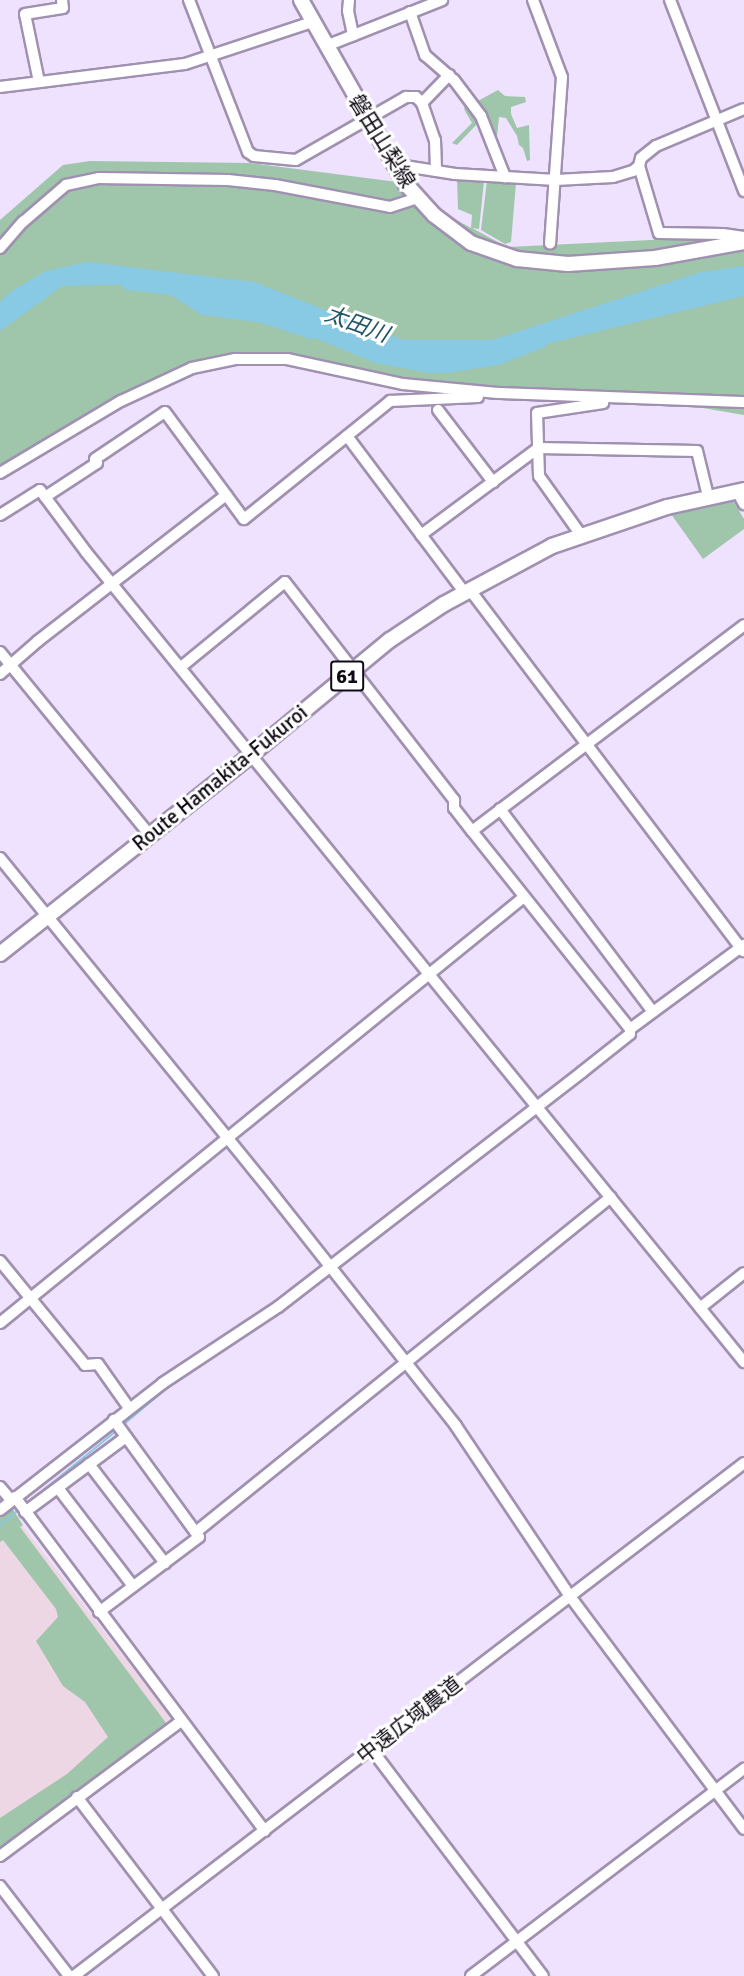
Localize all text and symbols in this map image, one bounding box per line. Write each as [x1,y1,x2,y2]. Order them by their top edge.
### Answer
street label: 磐田山梨線 [343,90,421,192]
water label: 太田川 [321,300,393,348]
road number: 61 [329,659,365,693]
street label: Route Hamakita-Fukuroi [127,700,313,856]
street label: 中遠広域農道 [352,1671,466,1769]

